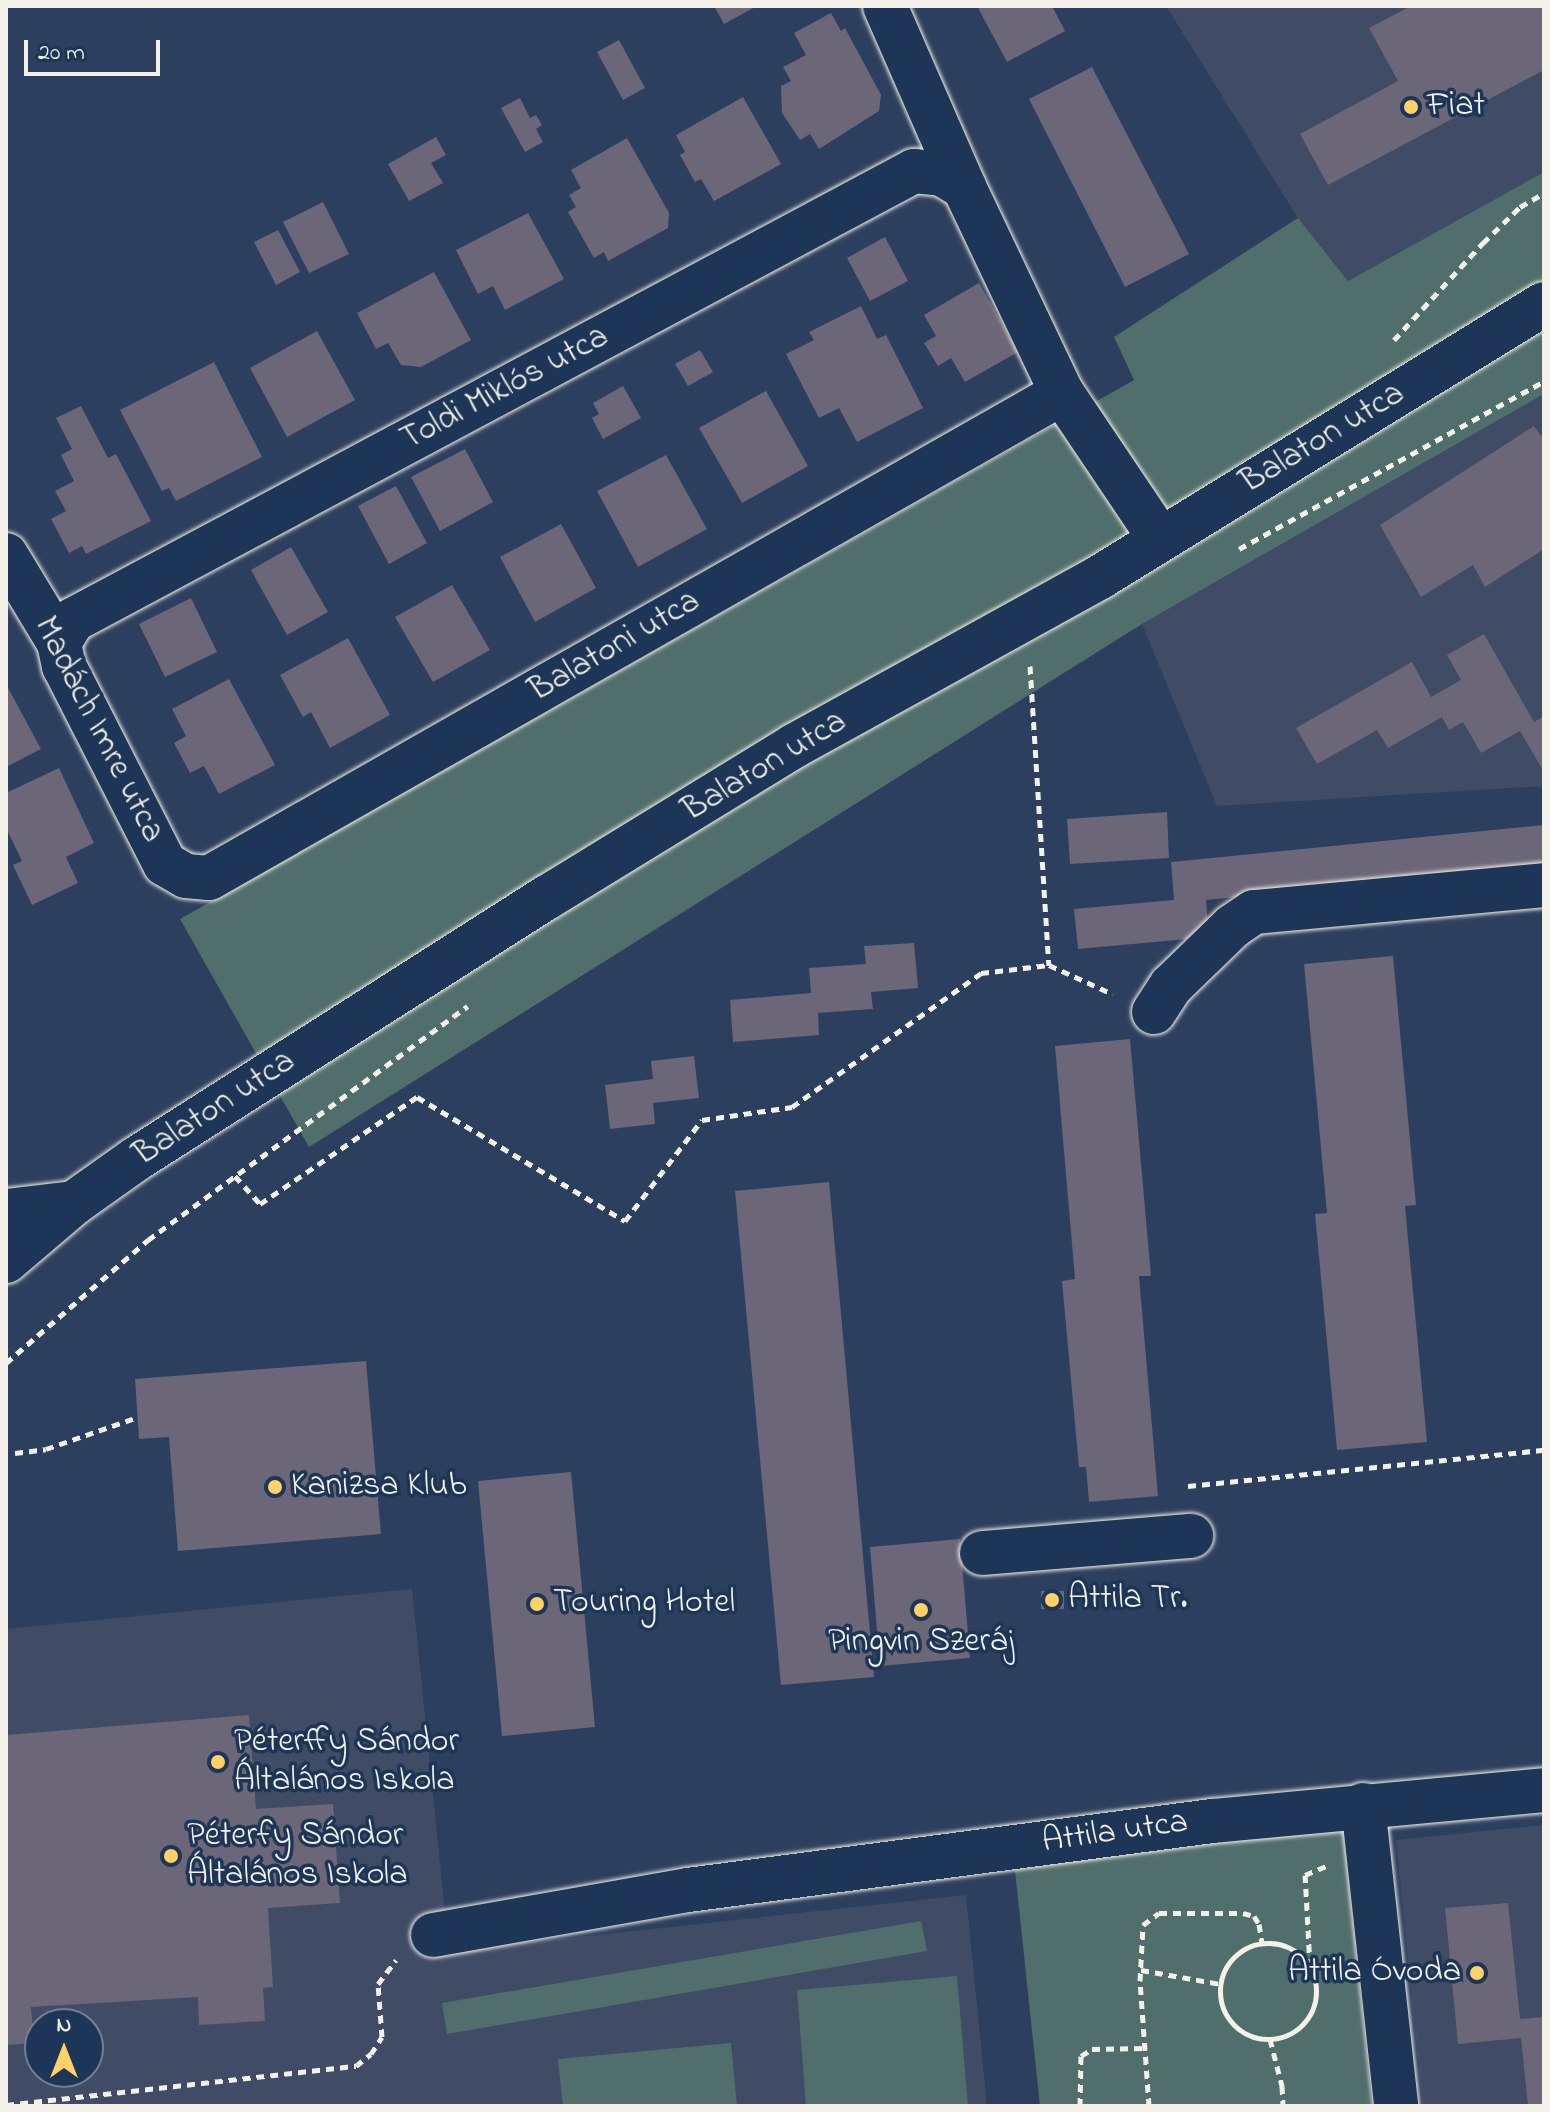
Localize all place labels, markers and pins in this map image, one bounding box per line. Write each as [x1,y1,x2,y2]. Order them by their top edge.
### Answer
place label: Fiat [1427,87,1485,127]
marker: Fiat [1402,98,1420,116]
place label: Kanizsa Klub [291,1467,467,1507]
marker: Kanizsa Klub [266,1478,284,1496]
place label: Attila Tr. [1068,1580,1187,1620]
place label: Touring Hotel [553,1584,735,1624]
marker: Attila Tr. [1043,1591,1061,1609]
marker: Touring Hotel [528,1595,546,1613]
marker: Pingvin Szeráj [912,1601,930,1619]
place label: Pingvin Szeráj [828,1623,1014,1663]
place label: Péterffy Sándor Általános Iskola [234,1722,459,1802]
marker: Péterffy Sándor Általános Iskola [209,1753,227,1771]
place label: Péterfy Sándor Általános Iskola [187,1816,408,1896]
marker: Péterfy Sándor Általános Iskola [162,1847,180,1865]
place label: Attila Óvoda [1288,1953,1461,1993]
marker: Attila Óvoda [1468,1964,1486,1982]

